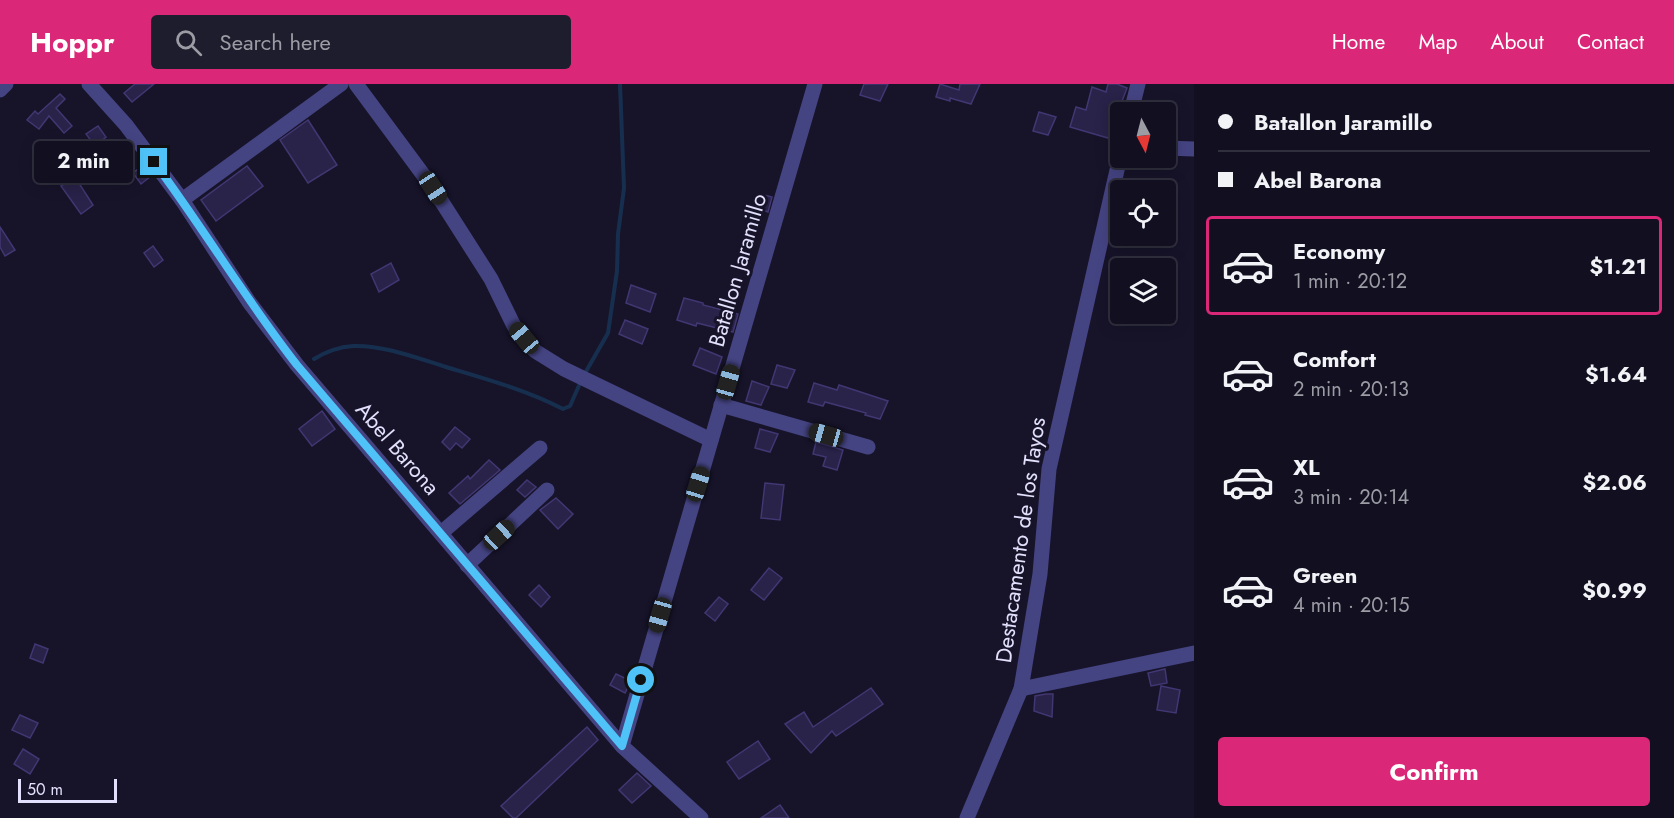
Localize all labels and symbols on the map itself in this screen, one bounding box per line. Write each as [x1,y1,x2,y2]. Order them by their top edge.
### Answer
north arrow [1110,102,1176,168]
callout: 2 min [34,141,133,183]
route end [140,148,167,175]
car [416,168,450,208]
street label: Batallon Jaramillo [700,190,774,350]
car [506,318,542,358]
car [714,362,742,402]
street label: Abel Barona [348,394,448,502]
street label: Destacamento de los Tayos [987,415,1053,665]
car [806,421,846,449]
car [684,464,712,504]
car [480,516,518,554]
car [646,595,674,635]
route start [627,666,654,693]
scale bar [18,776,117,804]

